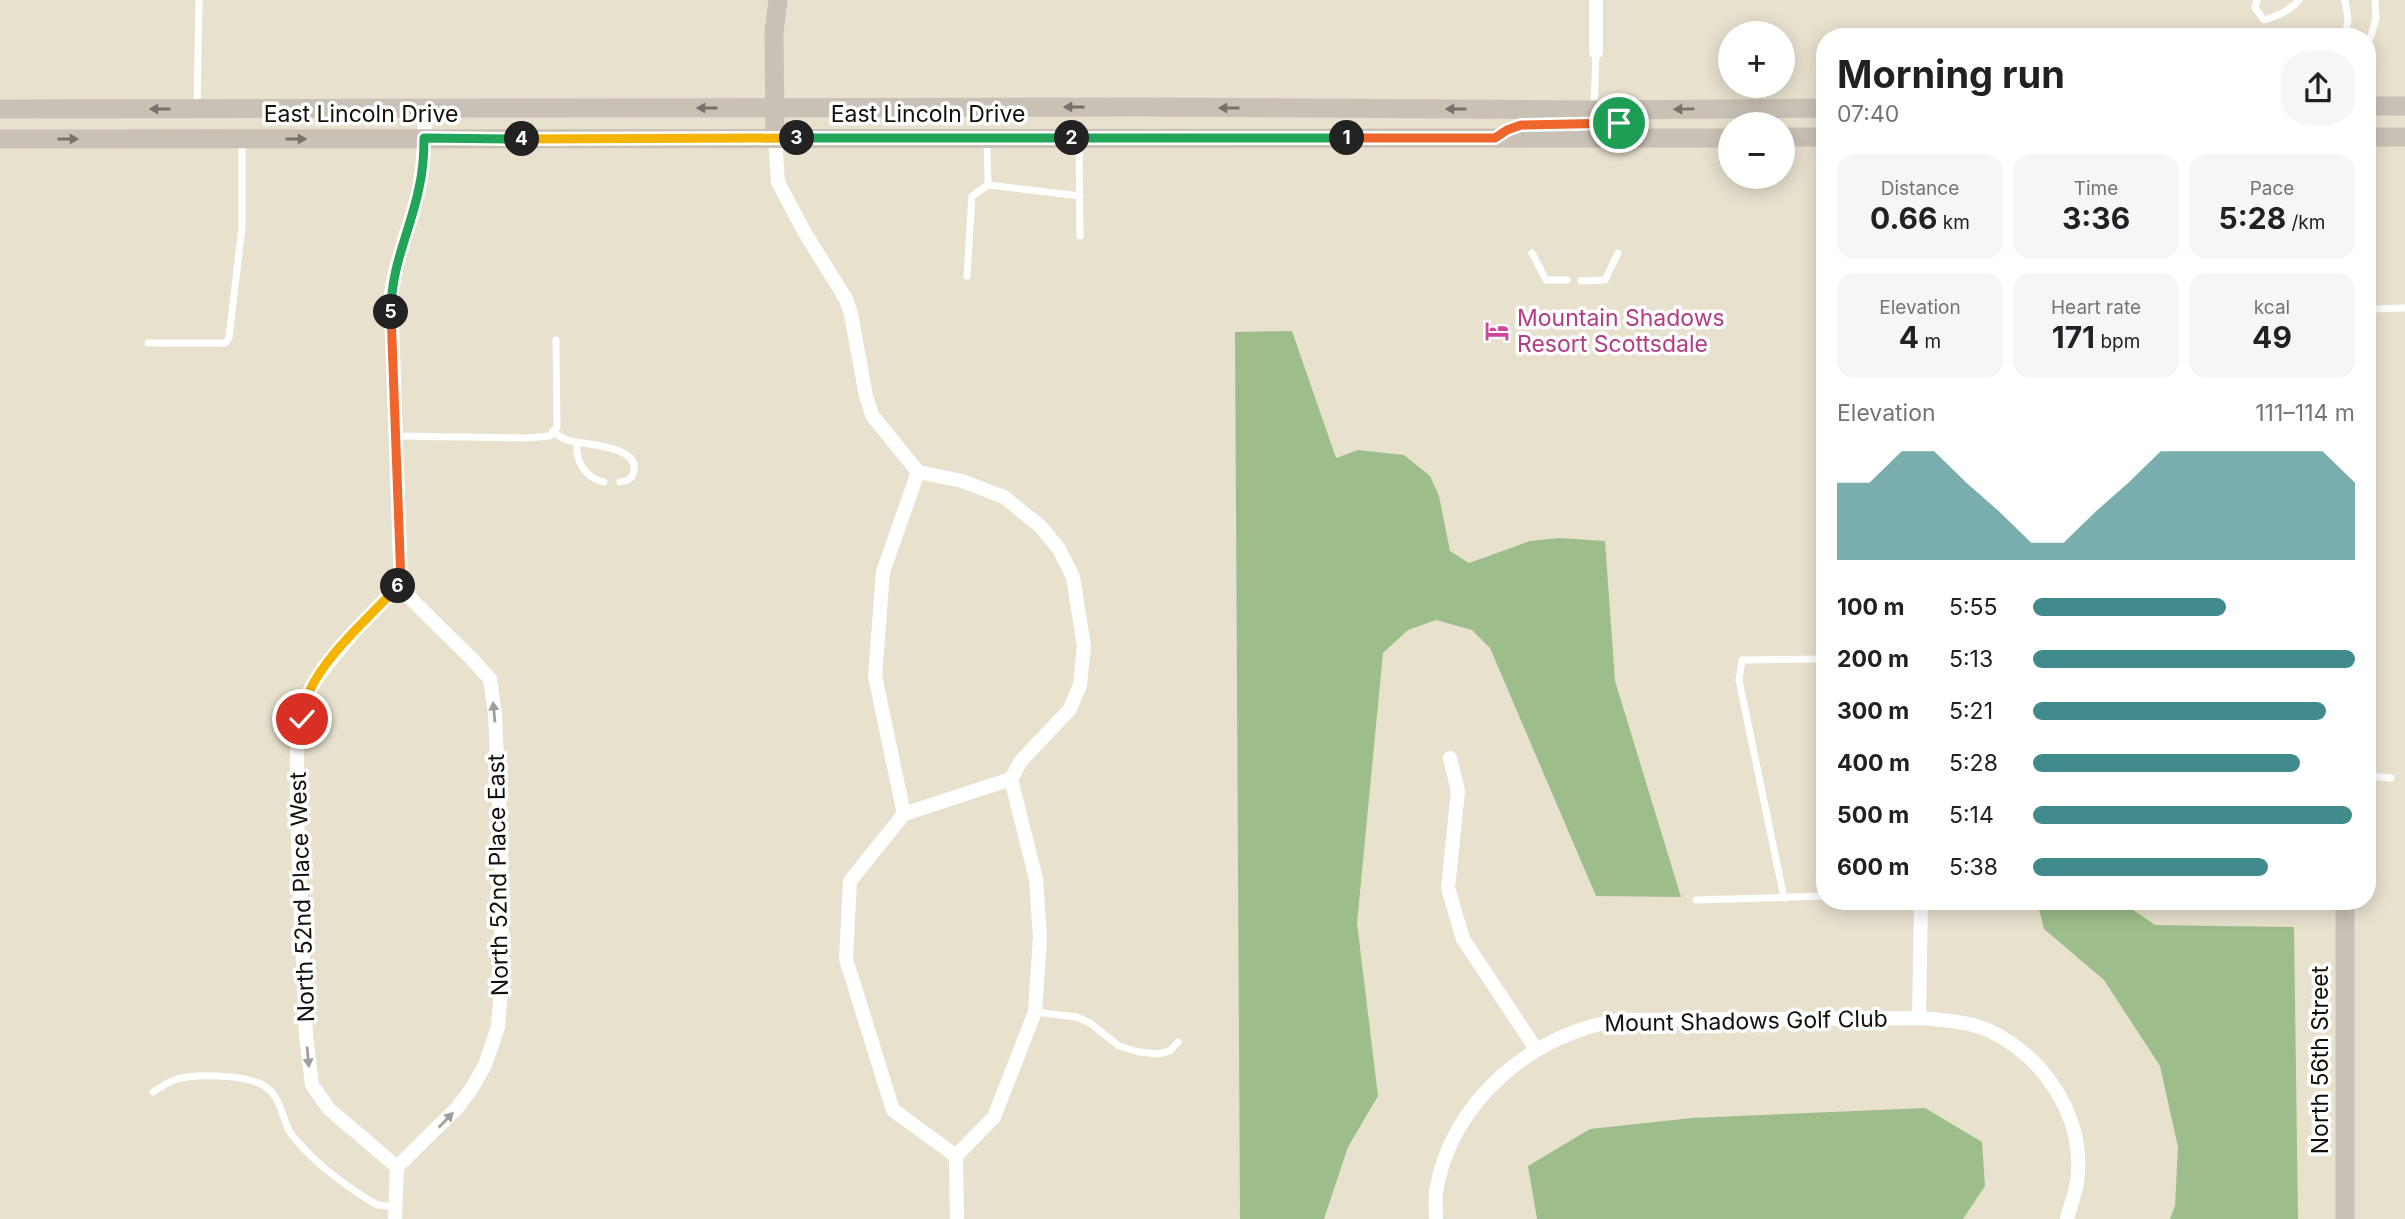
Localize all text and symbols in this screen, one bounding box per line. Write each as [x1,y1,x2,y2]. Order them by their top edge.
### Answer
map controls [1718,21,1795,189]
button: + [1718,21,1795,98]
text: Morning run [1837,51,2065,97]
button: share [2281,51,2355,125]
pin [1589,93,1649,153]
street label: East Lincoln Drive [264,100,458,128]
street label: East Lincoln Drive [831,100,1025,128]
text: 07:40 [1837,100,1899,128]
one-way arrow [1063,101,1085,113]
one-way arrow [1217,102,1239,114]
one-way arrow [149,103,171,115]
one-way arrow [695,103,717,114]
one-way arrow [1445,103,1467,115]
one-way arrow [1672,103,1694,115]
icon: arrive [1600,104,1638,142]
button: − [1718,112,1795,189]
pin: 3 [780,120,814,156]
pin: 2 [1054,120,1090,156]
pin: 1 [1330,120,1364,156]
pin: 4 [504,122,540,156]
text: 3 [790,126,803,149]
text: 2 [1066,126,1077,149]
text: 1 [1342,126,1351,149]
text: 4 [515,127,528,150]
one-way arrow [57,133,79,145]
one-way arrow [285,133,307,145]
text: Distance [1881,177,1959,200]
text: Time [2074,177,2118,200]
text: Pace [2250,177,2294,200]
text: 0.66 [1870,200,1938,236]
text: 3:36 [2062,200,2130,236]
text: 5:28 [2219,200,2286,236]
text: km [1938,211,1970,234]
text: /km [2286,211,2325,234]
pin: 5 [374,294,408,330]
text: Elevation [1879,296,1961,319]
text: Heart rate [2051,296,2141,319]
text: kcal [2254,296,2290,319]
text: 5 [384,300,397,323]
place label: Mountain Shadows Resort Scottsdale [1517,304,1725,358]
hotel icon: Mountain Shadows Resort Scottsdale [1483,317,1511,345]
text: 4 [1899,319,1919,355]
text: 171 [2052,319,2095,355]
text: 49 [2252,319,2292,355]
text: m [1919,330,1941,353]
text: bpm [2095,330,2140,353]
text: Elevation [1837,399,1936,427]
text: 111–114 m [2255,399,2355,427]
pin: 6 [380,568,416,604]
text: 6 [391,574,404,597]
text: 100 m [1837,593,1904,621]
text: 5:55 [1949,593,1998,621]
text: 200 m [1837,645,1909,673]
text: 5:13 [1949,645,1993,673]
pin [272,689,332,749]
text: 300 m [1837,697,1909,725]
text: 5:21 [1949,697,1993,725]
icon: check [283,700,321,738]
one-way arrow [488,701,499,723]
text: 400 m [1837,749,1910,777]
text: 5:28 [1949,749,1998,777]
street label: North 52nd Place East [482,753,514,996]
street label: North 52nd Place West [284,771,320,1023]
text: 500 m [1837,801,1909,829]
text: 5:14 [1949,801,1994,829]
text: 600 m [1837,853,1909,881]
text: 5:38 [1949,853,1998,881]
street label: North 56th Street [2306,965,2334,1154]
street label: Mount Shadows Golf Club [1604,1005,1888,1037]
one-way arrow [303,1046,314,1068]
one-way arrow [437,1111,454,1128]

